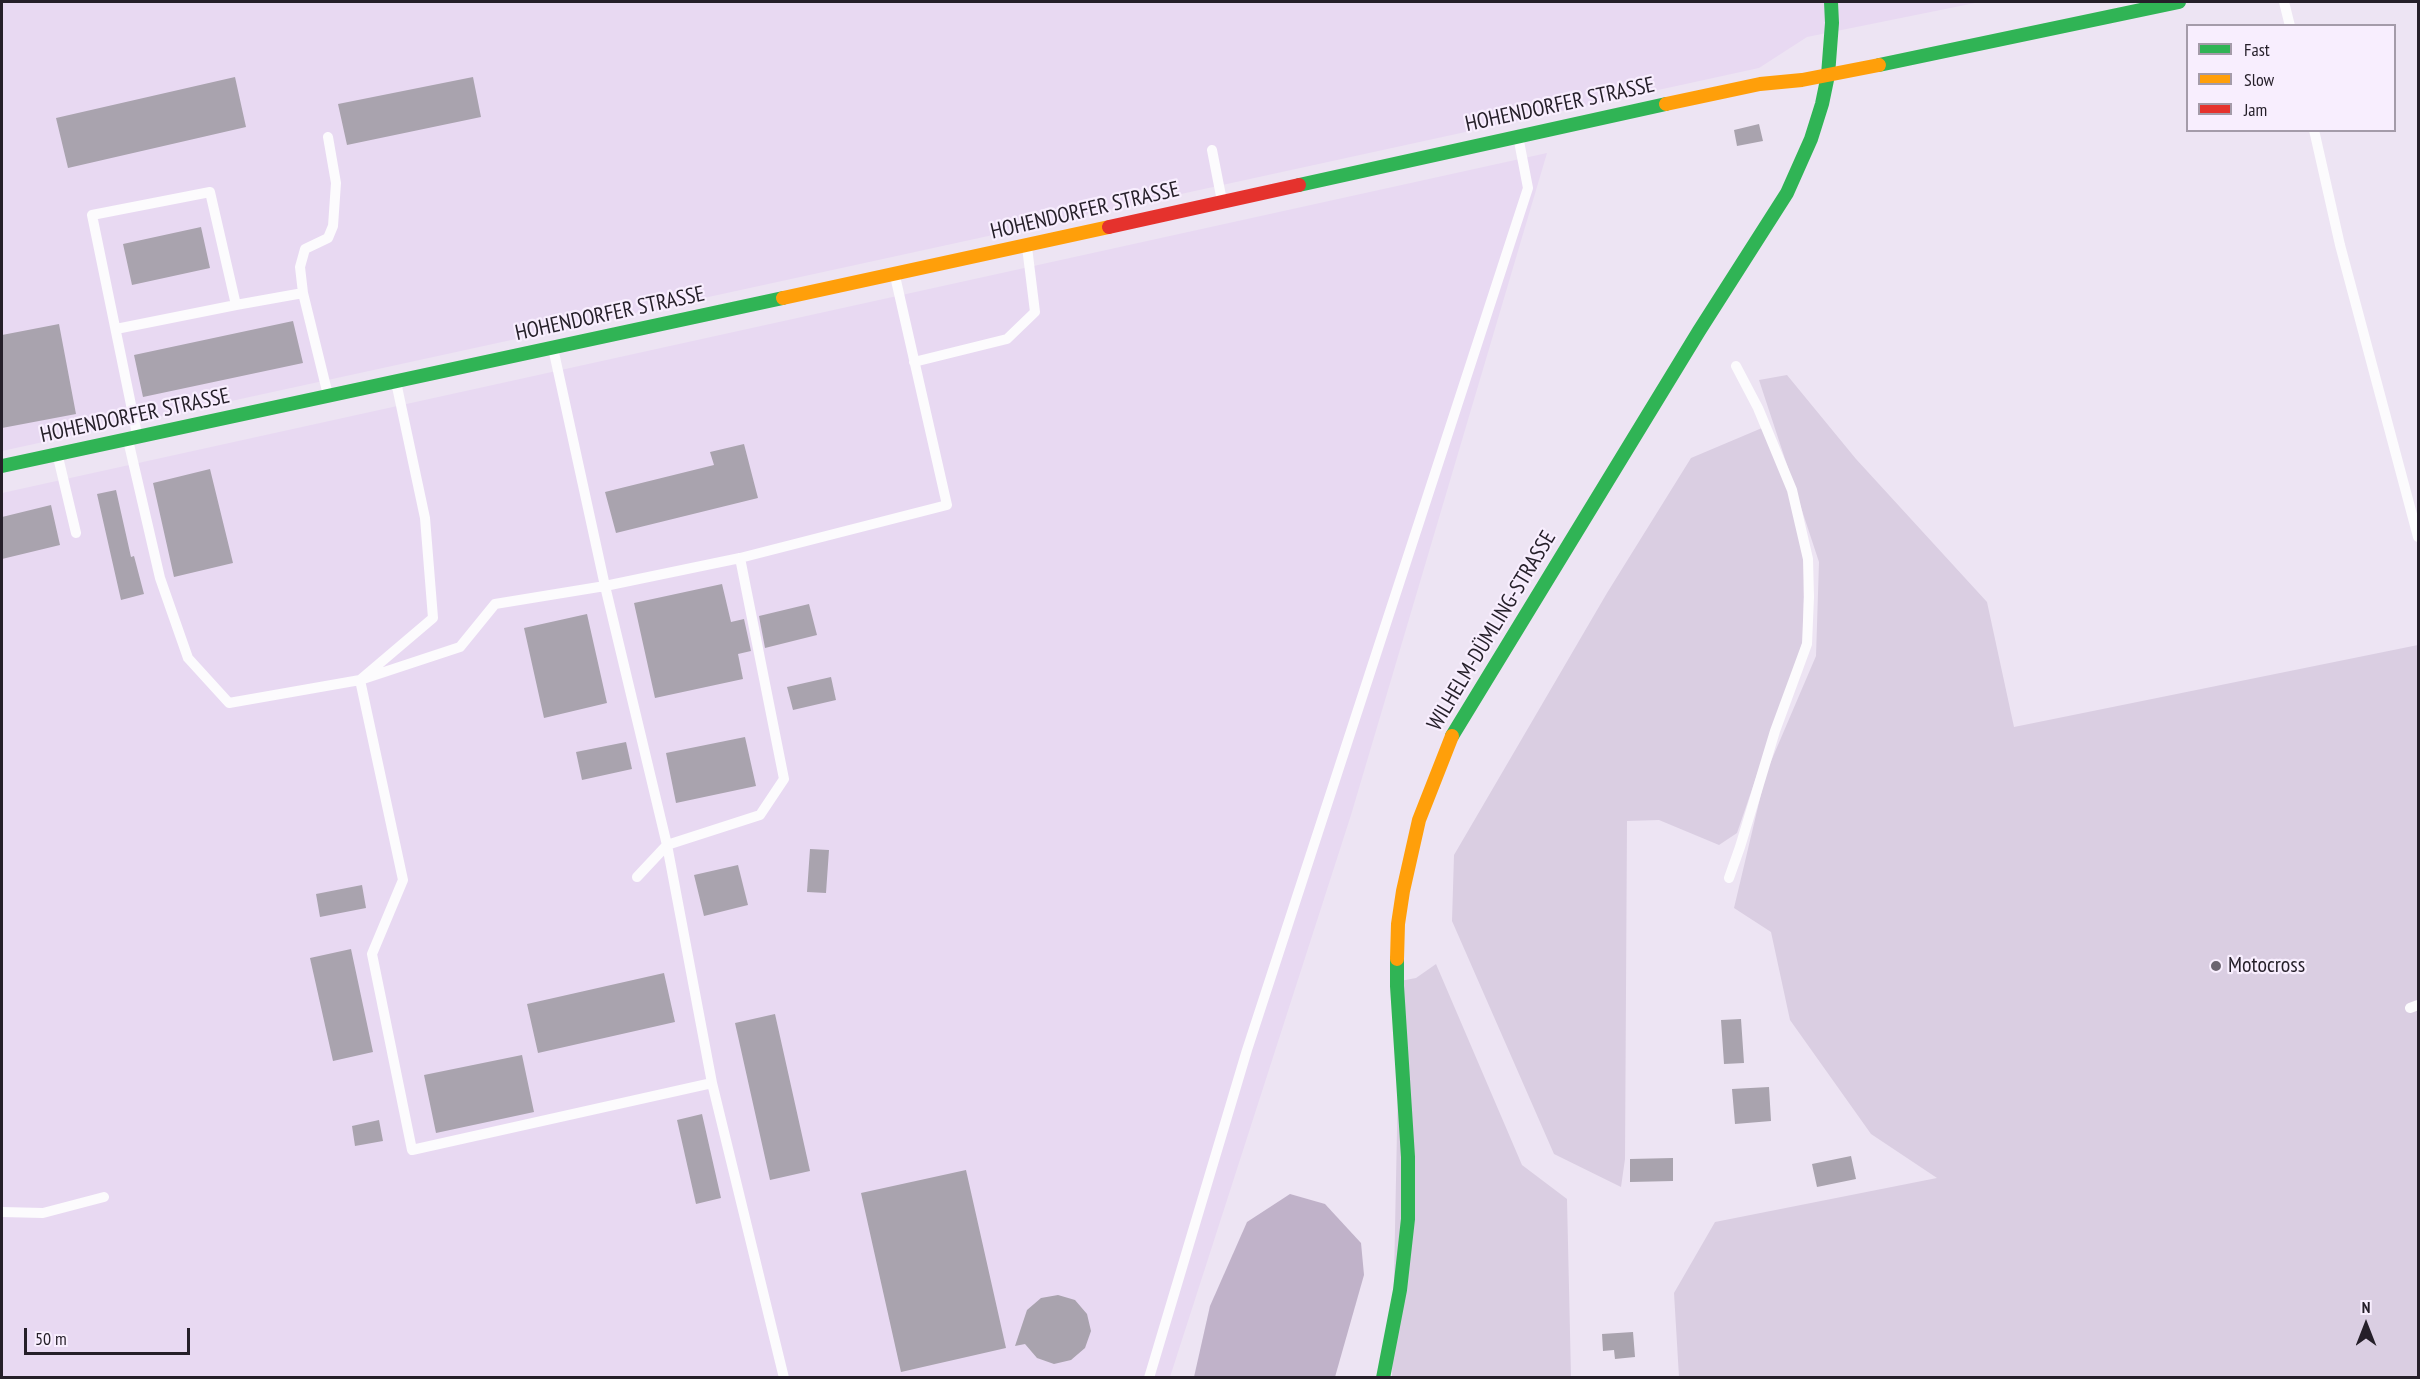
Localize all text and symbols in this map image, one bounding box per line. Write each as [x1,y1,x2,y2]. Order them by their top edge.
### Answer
legend [2186,24,2396,132]
text: Fast [2244,38,2270,61]
text: Slow [2244,68,2274,91]
street label: HOHENDORFER STRASSE [1463,72,1657,138]
text: Jam [2244,98,2267,121]
street label: HOHENDORFER STRASSE [988,176,1182,246]
street label: HOHENDORFER STRASSE [513,281,707,347]
street label: HOHENDORFER STRASSE [38,383,232,449]
street label: WILHELM-DÜMLING-STRASSE [1422,526,1562,736]
place label: Motocross [2228,953,2305,979]
marker: Motocross [2209,959,2223,973]
north arrow [2336,1295,2396,1355]
text: N [2362,1297,2370,1317]
scale bar [27,1316,194,1354]
text: 50 m [35,1327,67,1350]

